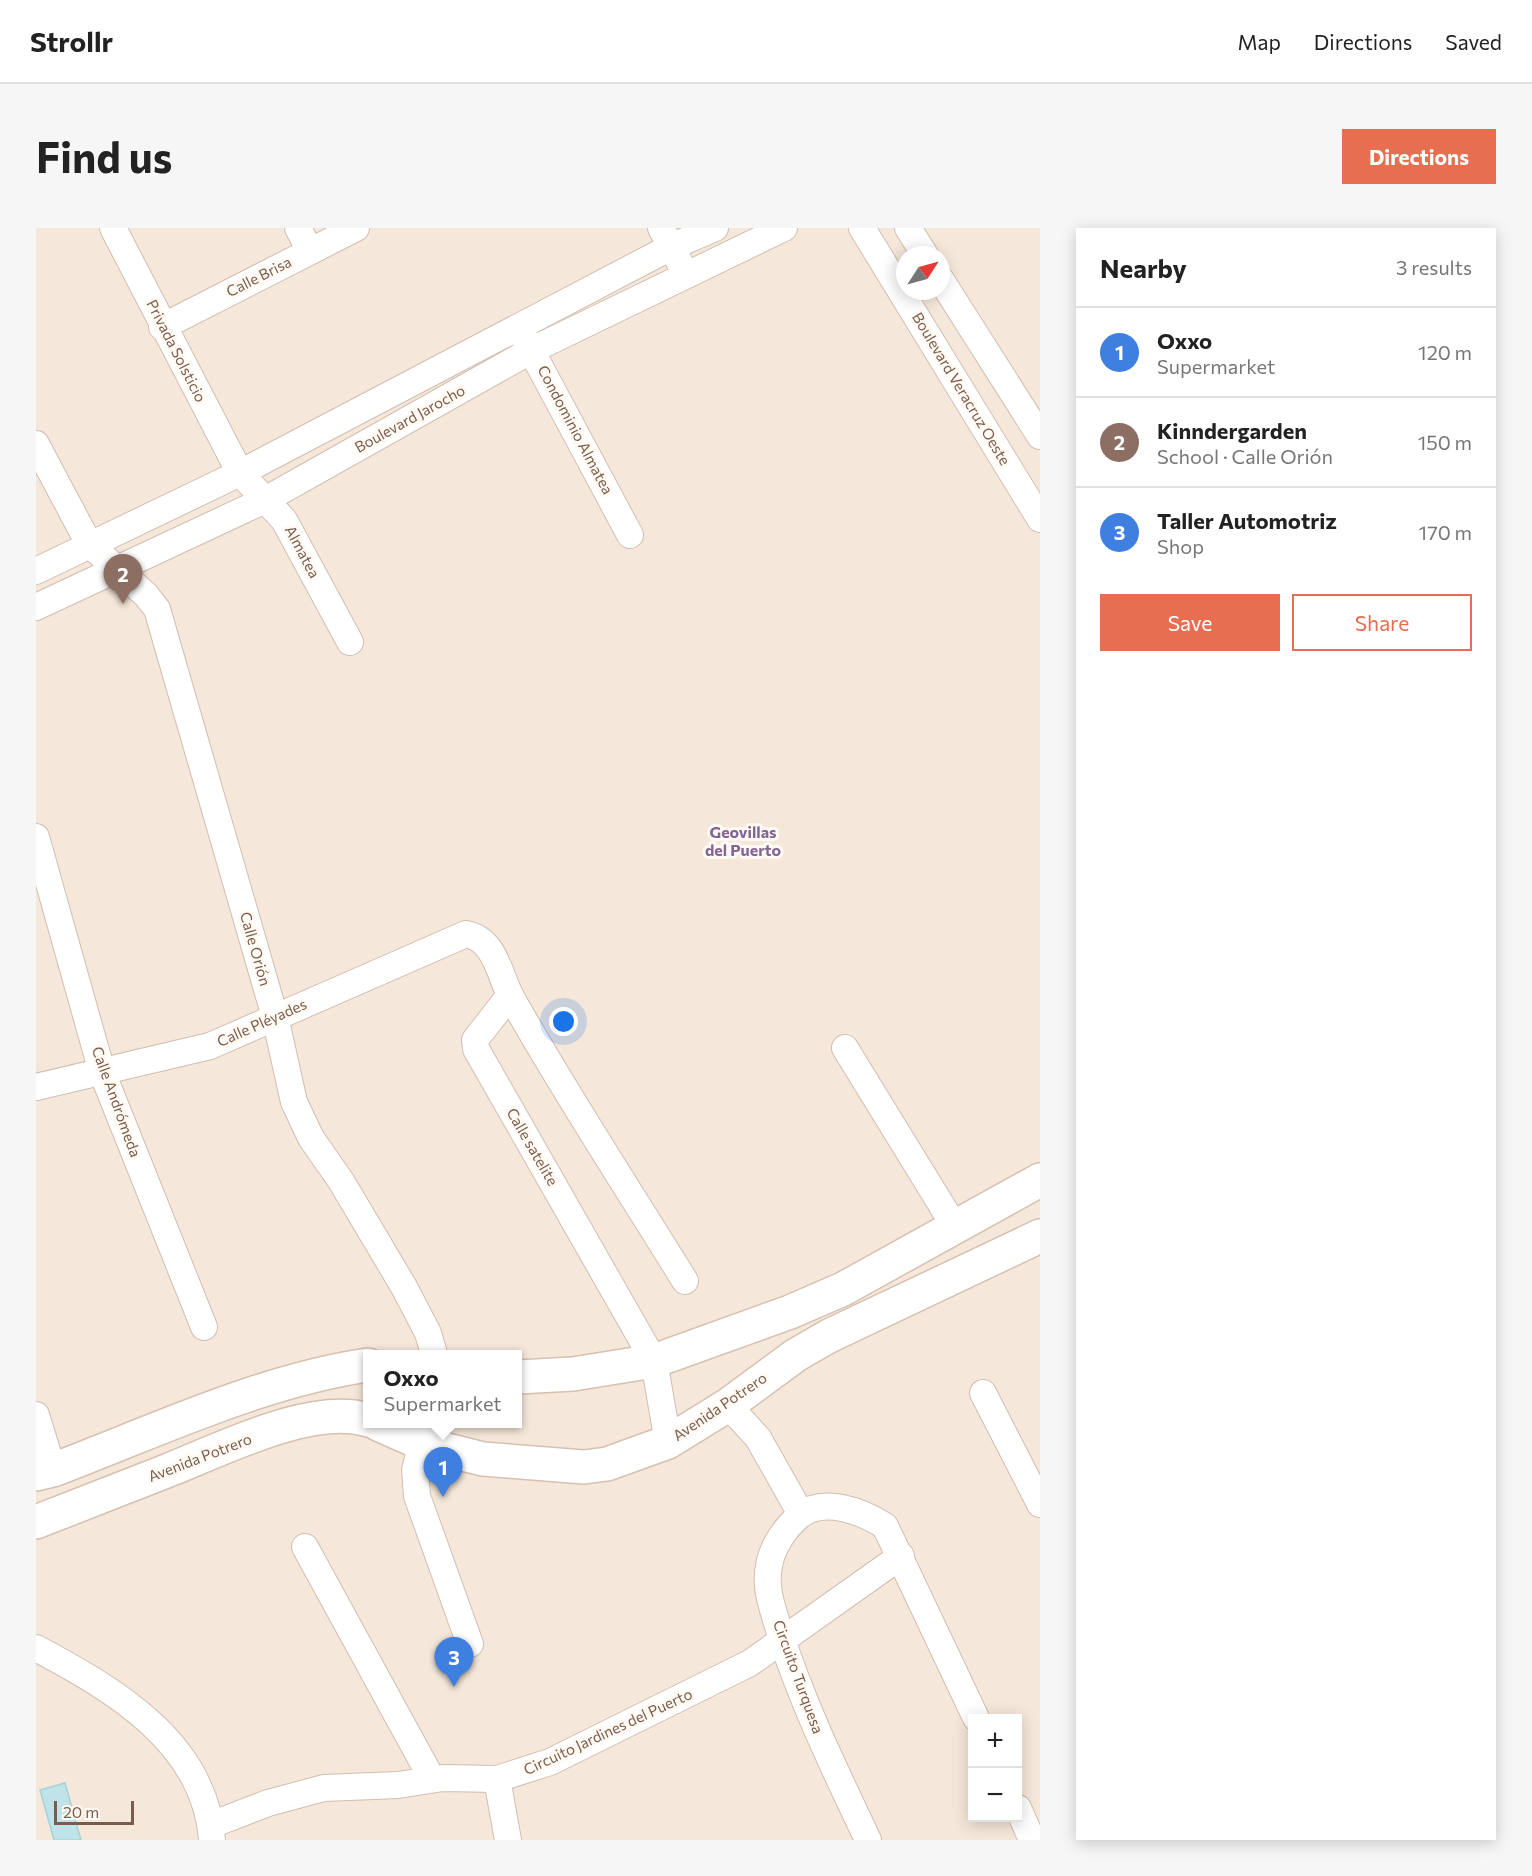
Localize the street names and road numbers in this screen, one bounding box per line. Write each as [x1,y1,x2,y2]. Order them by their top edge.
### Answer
street label: Calle Brisa [223,252,294,300]
street label: Privada Solsticio [143,296,210,405]
street label: Boulevard Veracruz Oeste [909,309,1015,468]
street label: Condominio Almatea [534,362,618,497]
street label: Boulevard Jarocho [351,380,468,456]
street label: Almatea [282,522,324,581]
street label: Calle Orión [237,910,275,988]
street label: Calle Pléyades [214,994,309,1050]
street label: Calle Andrómeda [89,1044,145,1159]
street label: Calle satelite [503,1104,562,1189]
street label: Avenida Potrero [669,1368,770,1444]
street label: Avenida Potrero [145,1429,254,1485]
street label: Circuito Turquesa [770,1617,828,1736]
street label: Circuito Jardines del Puerto [520,1684,695,1778]

